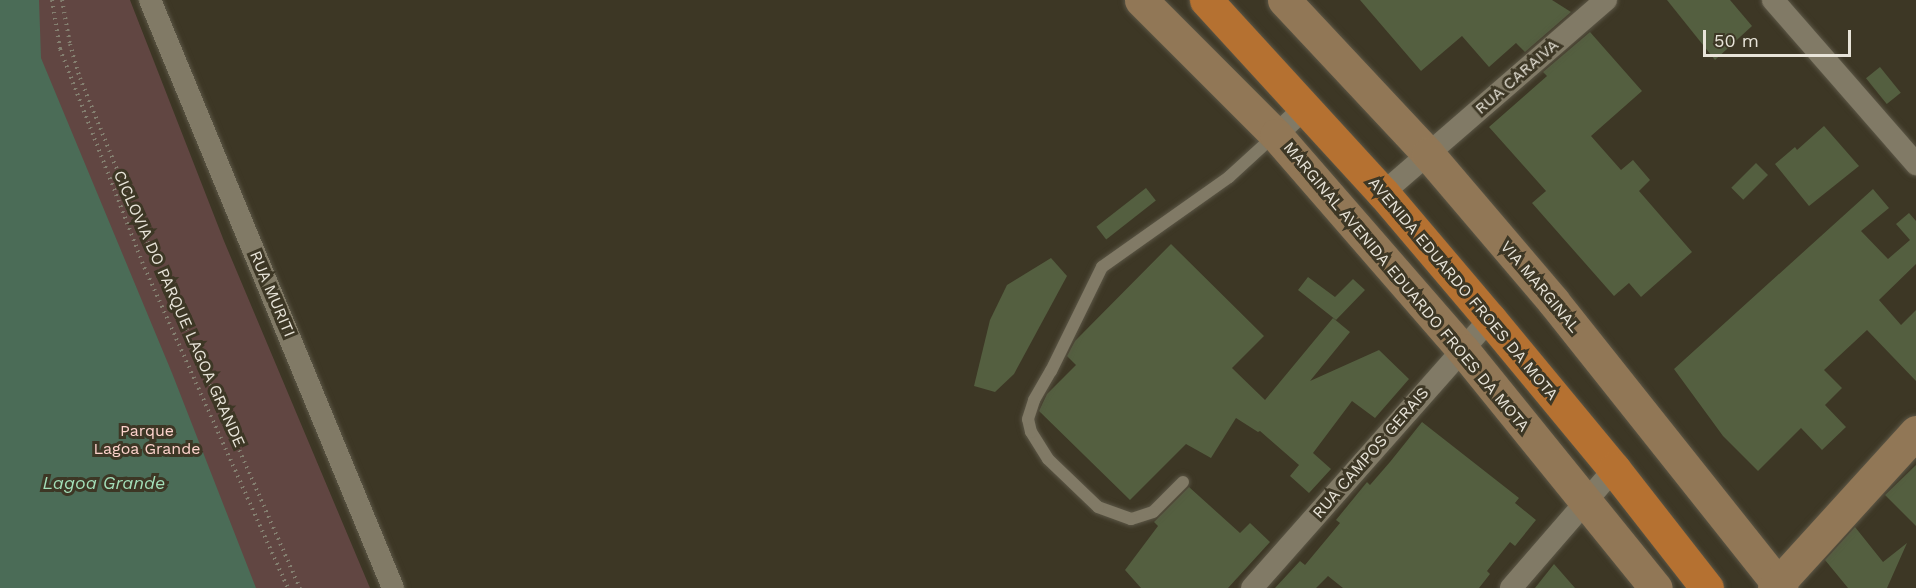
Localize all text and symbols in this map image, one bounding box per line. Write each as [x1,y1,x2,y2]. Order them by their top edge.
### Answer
scale bar [1706,18,1854,56]
text: 50 m [1714,30,1759,51]
street label: RUA CARAIVA [1471,35,1563,119]
street label: MARGINAL AVENIDA EDUARDO FROES DA MOTA [1278,137,1534,437]
street label: CICLOVIA DO PARQUE LAGOA GRANDE [109,167,249,451]
street label: AVENIDA EDUARDO FROES DA MOTA [1364,173,1562,405]
street label: VIA MARGINAL [1496,237,1584,337]
street label: RUA MURITI [245,248,299,340]
street label: RUA CAMPOS GERAIS [1309,383,1433,523]
park label: Parque Lagoa Grande [93,421,201,459]
water label: Lagoa Grande [43,472,165,494]

